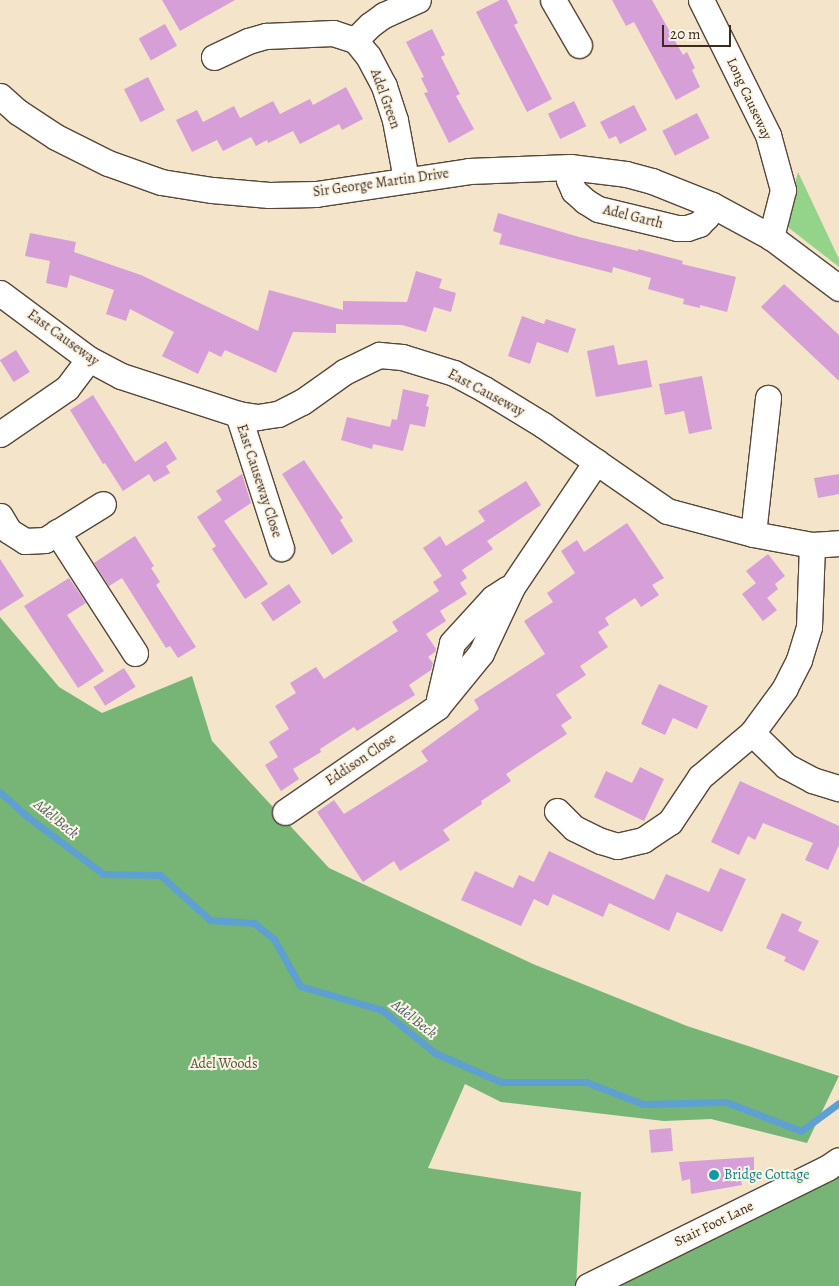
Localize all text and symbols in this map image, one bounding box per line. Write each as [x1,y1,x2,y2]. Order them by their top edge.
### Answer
scale bar [664,15,733,47]
text: 20 m [670,24,701,44]
street label: Long Causeway [723,55,775,143]
street label: Adel Green [366,67,404,131]
street label: Sir George Martin Drive [312,165,450,201]
street label: Adel Garth [601,201,665,233]
street label: East Causeway [24,306,102,370]
street label: East Causeway [445,366,527,420]
street label: East Causeway Close [233,422,285,540]
street label: Eddison Close [323,730,399,790]
water label: Adel Beck [30,796,82,842]
water label: Adel Beck [388,996,440,1042]
park label: Adel Woods [190,1056,258,1072]
place label: Bridge Cottage [724,1167,810,1183]
marker: Bridge Cottage [708,1169,720,1181]
street label: Stair Foot Lane [672,1198,756,1250]

